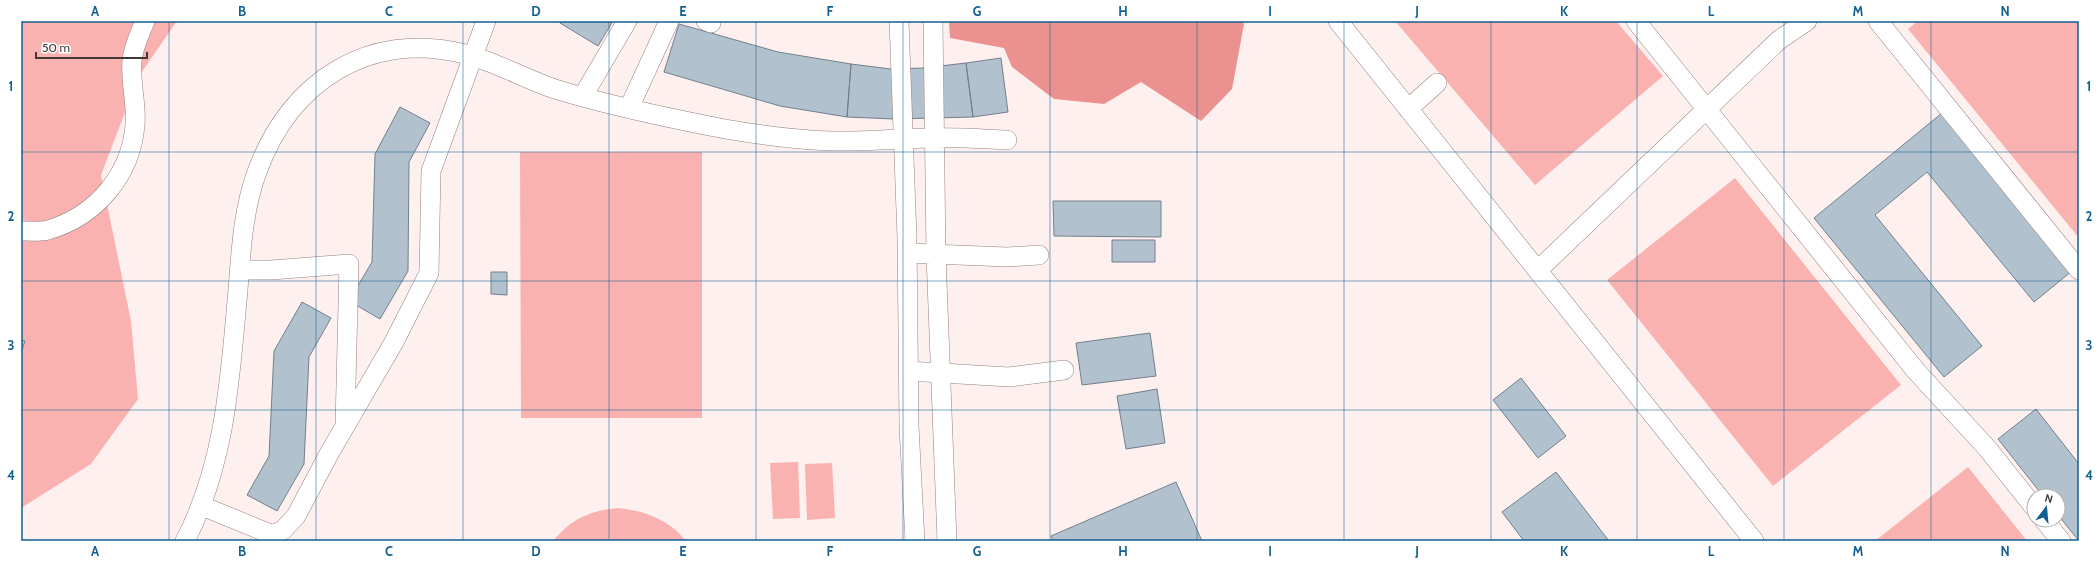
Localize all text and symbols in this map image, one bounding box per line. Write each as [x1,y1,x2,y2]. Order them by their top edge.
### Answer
text: A [91,3,100,19]
text: B [238,3,246,19]
text: C [385,3,393,19]
text: D [531,3,541,19]
text: E [679,3,687,19]
text: F [827,3,834,19]
text: G [973,3,982,19]
text: H [1118,3,1128,19]
text: I [1268,3,1272,19]
text: J [1414,3,1419,19]
text: K [1560,3,1569,19]
text: L [1708,3,1715,19]
text: M [1853,3,1864,19]
text: N [2000,3,2010,19]
scale bar [36,34,147,60]
text: 50 m [42,40,70,55]
text: 1 [9,78,13,94]
text: 1 [2087,78,2091,94]
text: 2 [8,208,15,224]
text: 2 [2086,208,2093,224]
text: 3 [7,337,15,353]
text: 3 [2085,337,2093,353]
text: 4 [7,467,15,483]
text: 4 [2085,467,2093,483]
north arrow [2026,488,2066,528]
text: N [2043,491,2054,506]
text: A [91,543,100,559]
text: B [238,543,246,559]
text: C [385,543,393,559]
text: D [531,543,541,559]
text: E [679,543,687,559]
text: F [827,543,834,559]
text: G [973,543,982,559]
text: H [1118,543,1128,559]
text: I [1268,543,1272,559]
text: J [1414,543,1419,559]
text: K [1560,543,1569,559]
text: L [1708,543,1715,559]
text: M [1853,543,1864,559]
text: N [2000,543,2010,559]

